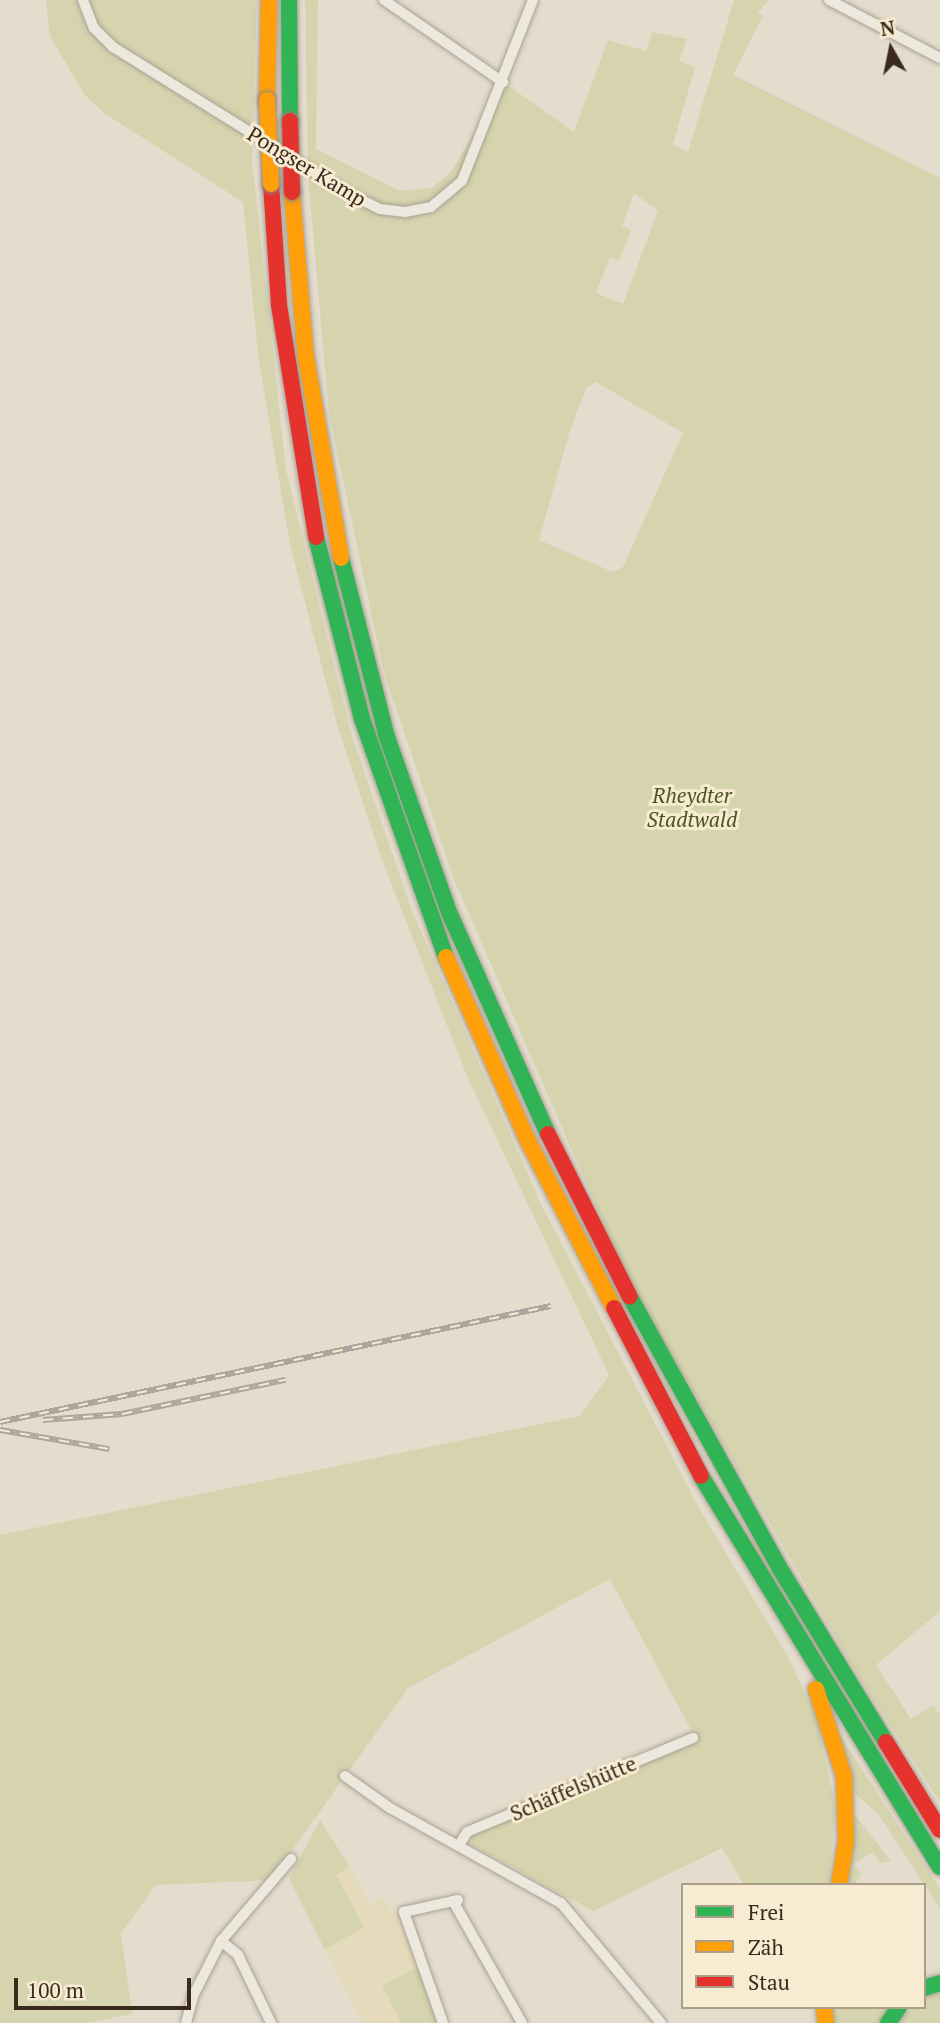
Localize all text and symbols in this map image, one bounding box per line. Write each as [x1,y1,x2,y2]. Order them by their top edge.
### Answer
north arrow [856,14,926,84]
text: N [879,14,897,41]
street label: Pongser Kamp [243,121,371,211]
park label: Rheydter Stadtwald [647,782,737,832]
street label: Schäffelshütte [506,1750,640,1826]
legend [681,1883,926,2009]
text: Frei [748,1898,784,1926]
text: Zäh [748,1933,784,1961]
scale bar [18,1964,194,2008]
text: Stau [748,1968,790,1996]
text: 100 m [27,1976,84,2004]

